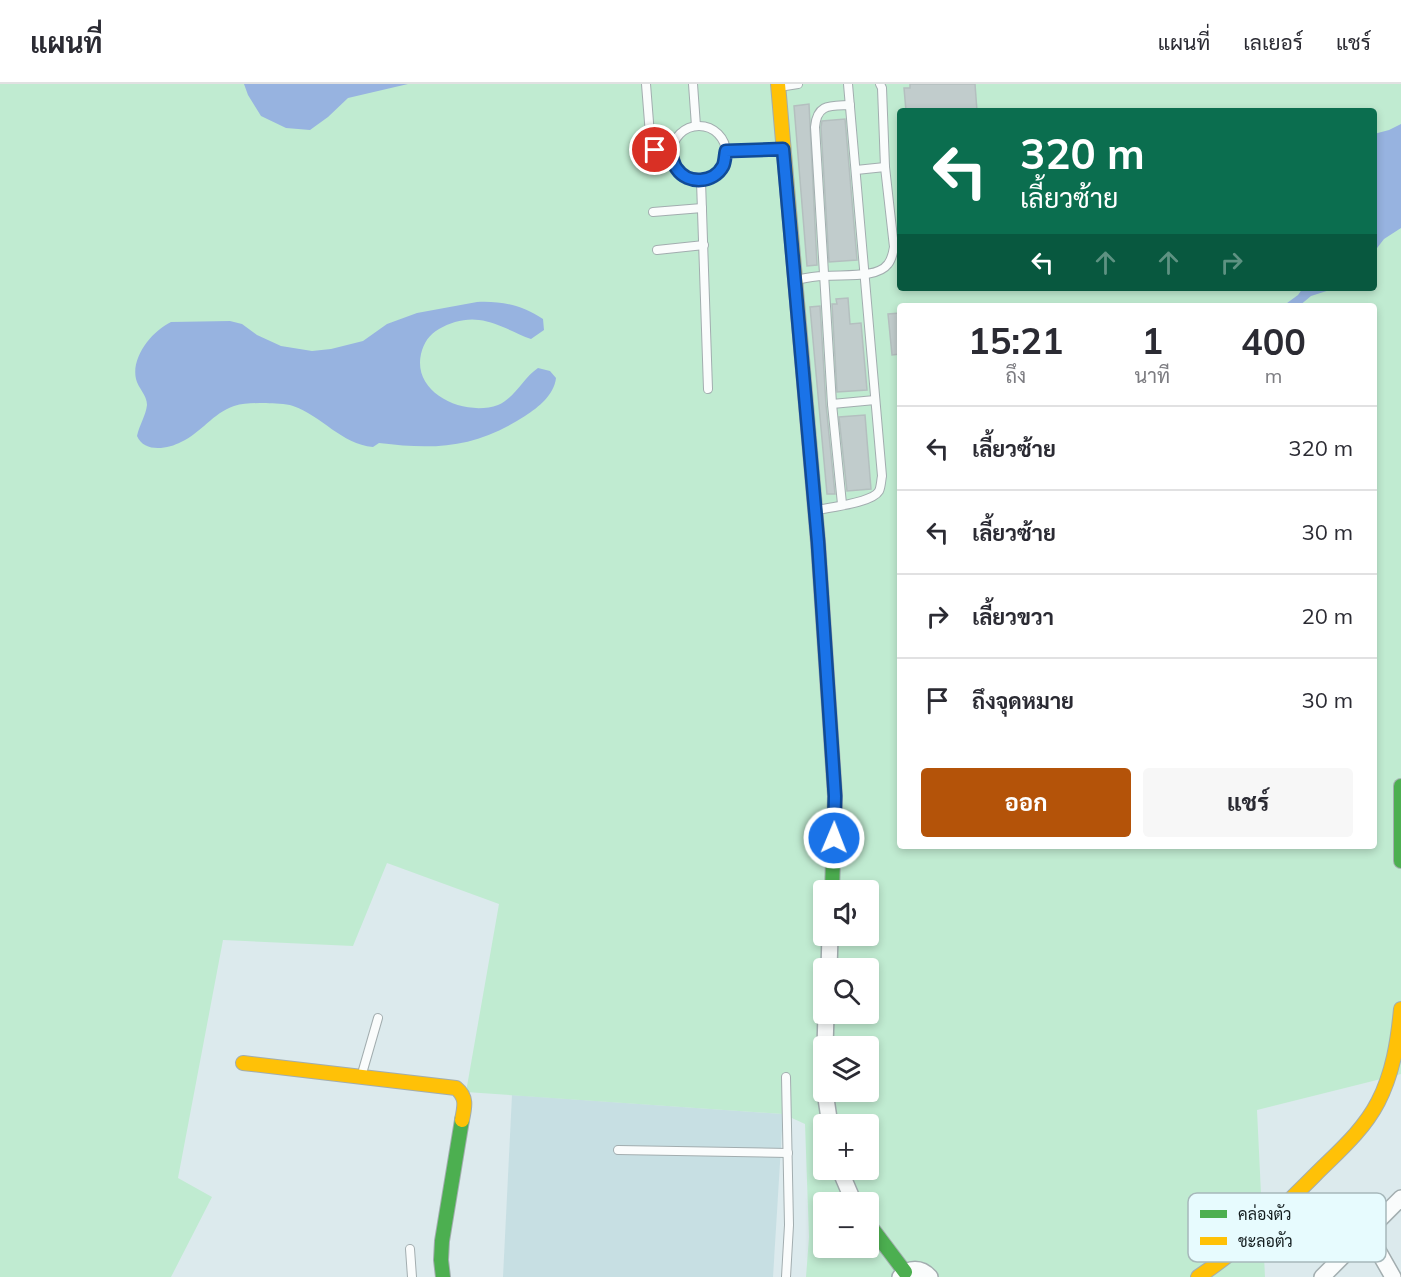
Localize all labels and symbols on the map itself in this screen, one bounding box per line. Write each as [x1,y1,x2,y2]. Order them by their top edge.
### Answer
pin [629,124,680,175]
position arrow [802,806,866,870]
legend [1188,1193,1386,1262]
text: คล่องตัว [1238,1204,1292,1224]
text: ชะลอตัว [1238,1231,1293,1251]

